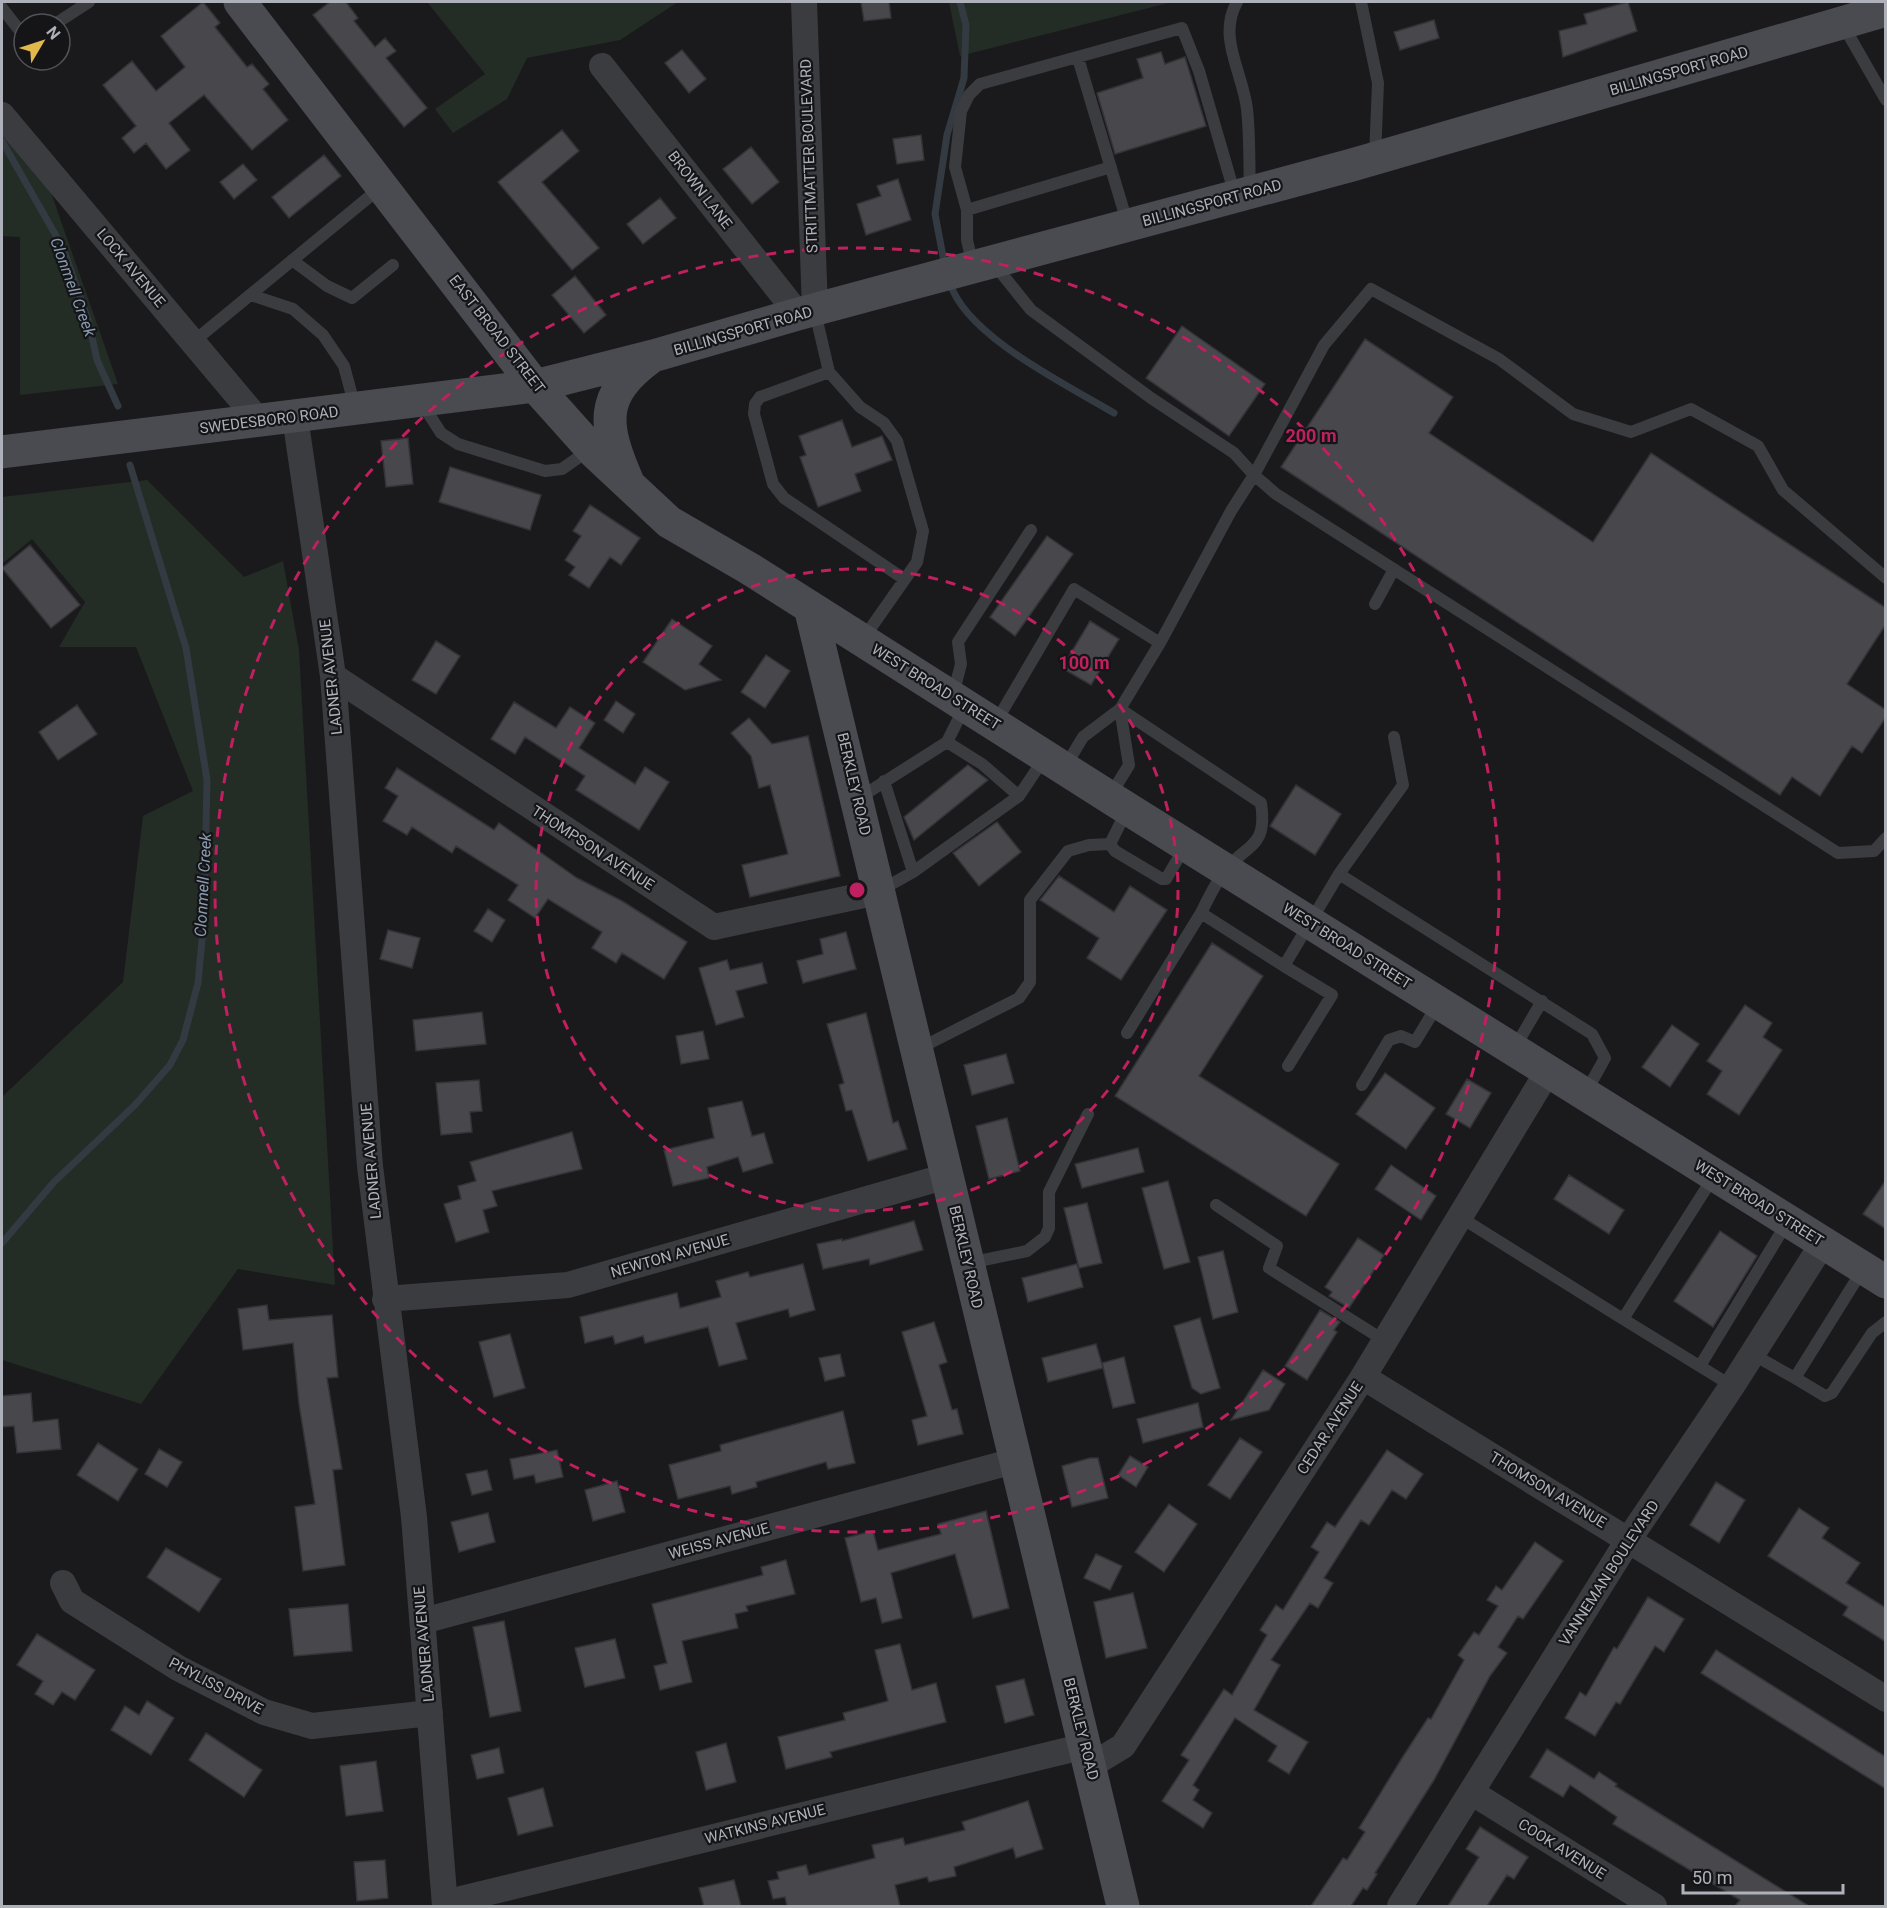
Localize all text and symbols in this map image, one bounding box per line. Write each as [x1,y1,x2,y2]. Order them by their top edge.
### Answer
north arrow [12,12,72,72]
text: N [42,23,64,43]
street label: BILLINGSPORT ROAD [1608,43,1750,99]
street label: STRITTMATTER BOULEVARD [797,59,821,253]
street label: BROWN LANE [664,147,736,233]
street label: BILLINGSPORT ROAD [1140,176,1284,230]
street label: LOCK AVENUE [93,225,169,311]
water label: Clonmell Creek [46,235,100,340]
street label: EAST BROAD STREET [445,271,549,397]
street label: BILLINGSPORT ROAD [672,303,814,359]
street label: SWEDESBORO ROAD [198,403,340,437]
text: 200 m [1285,425,1337,446]
street label: LADNER AVENUE [316,618,346,736]
street label: WEST BROAD STREET [868,640,1004,734]
text: 100 m [1058,652,1110,673]
street label: BERKLEY ROAD [833,731,875,837]
street label: THOMPSON AVENUE [528,802,658,895]
water label: Clonmell Creek [191,831,215,937]
centre of rings [847,880,867,900]
street label: WEST BROAD STREET [1279,899,1415,993]
street label: LADNER AVENUE [357,1102,385,1220]
street label: WEST BROAD STREET [1691,1156,1827,1250]
street label: BERKLEY ROAD [945,1204,987,1310]
street label: NEWTON AVENUE [609,1230,732,1282]
street label: CEDAR AVENUE [1293,1378,1367,1478]
street label: THOMSON AVENUE [1486,1448,1610,1532]
street label: VANNEMAN BOULEVARD [1555,1497,1663,1649]
street label: WEISS AVENUE [667,1519,772,1563]
street label: LADNER AVENUE [410,1585,438,1703]
street label: PHYLISS DRIVE [166,1654,267,1719]
street label: BERKLEY ROAD [1060,1676,1102,1782]
street label: WATKINS AVENUE [703,1800,828,1848]
street label: COOK AVENUE [1515,1815,1609,1883]
scale bar [1683,1857,1844,1895]
text: 50 m [1692,1867,1732,1888]

